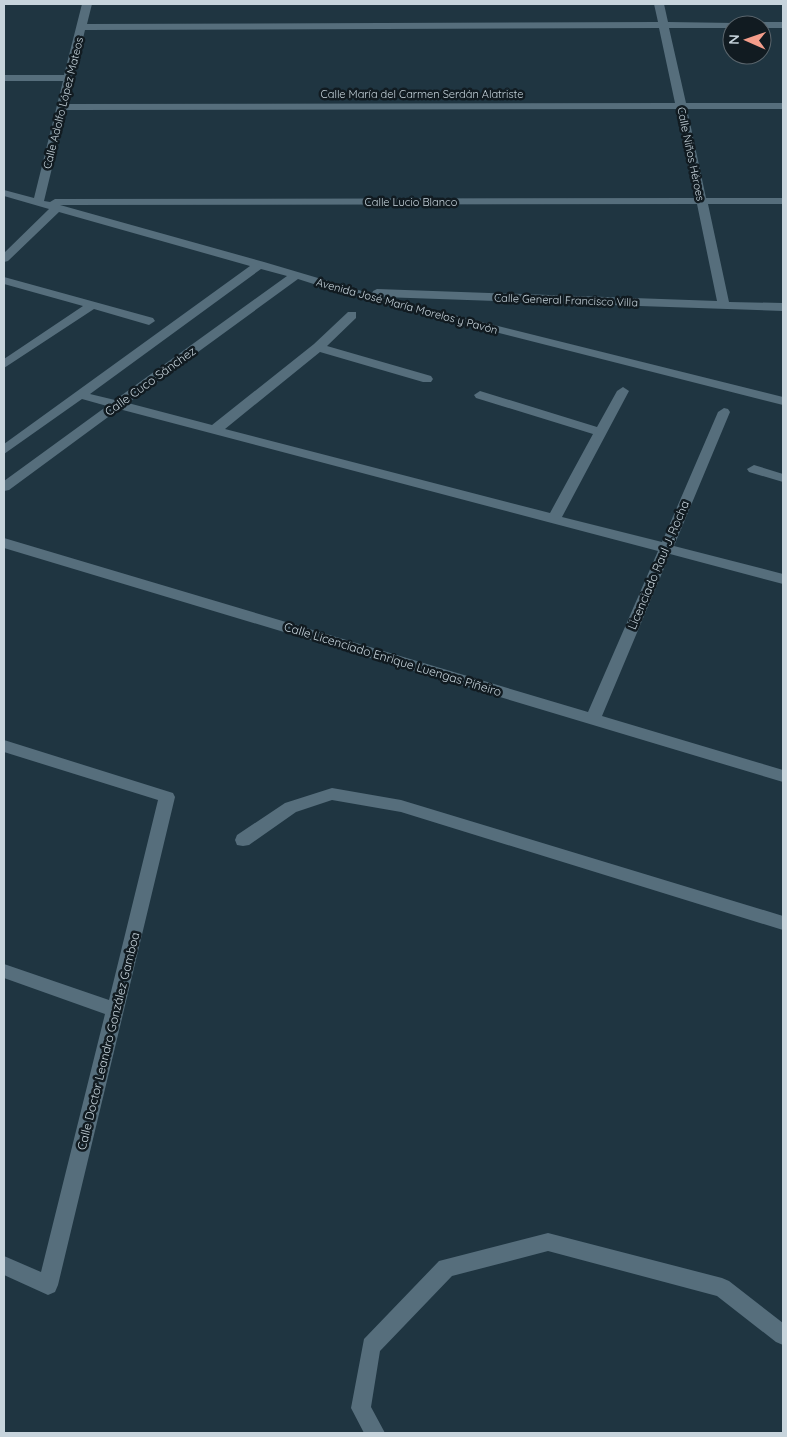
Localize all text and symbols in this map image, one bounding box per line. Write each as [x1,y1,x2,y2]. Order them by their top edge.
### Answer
north arrow [722,15,772,65]
text: N [725,34,743,45]
street label: Calle Adolfo López Mateos [40,36,86,170]
street label: Calle María del Carmen Serdán Alatriste [321,87,523,101]
street label: Calle Niños Héroes [674,106,708,202]
street label: Calle Lucio Blanco [365,195,458,209]
street label: Avenida José María Morelos y Pavón [315,275,499,337]
street label: Calle General Francisco Villa [494,290,638,310]
street label: Calle Cuco Sánchez [102,343,198,419]
street label: Licenciado Raul J. Rocha [624,498,692,632]
street label: Calle Licenciado Enrique Luengas Piñeiro [282,619,504,699]
street label: Calle Doctor Leandro González Gamboa [74,931,142,1151]

